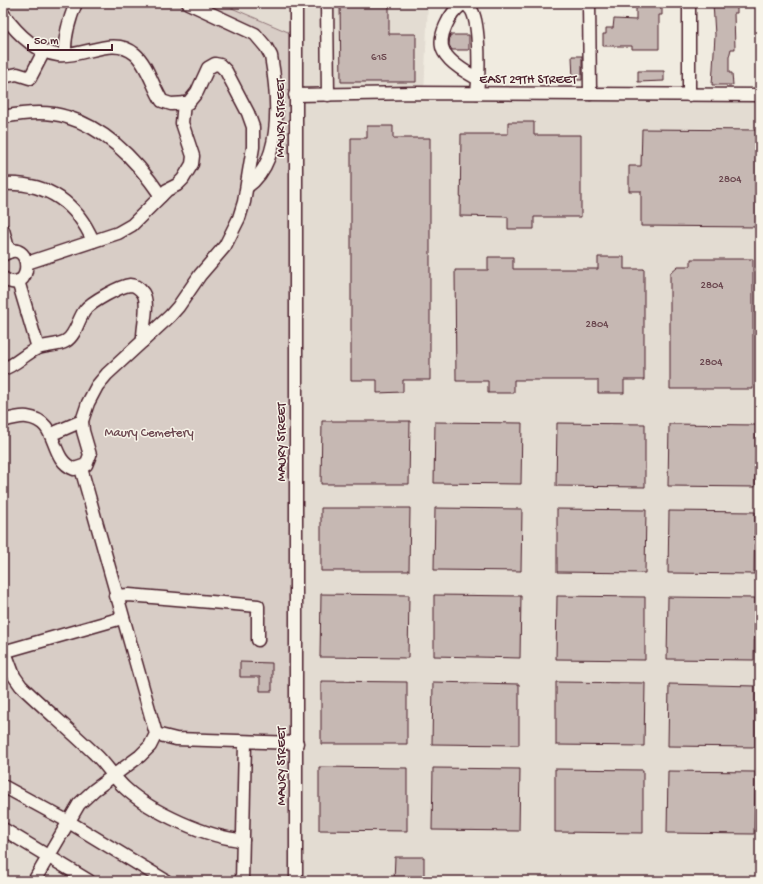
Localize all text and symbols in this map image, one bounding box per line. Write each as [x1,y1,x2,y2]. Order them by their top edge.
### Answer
scale bar [28,26,112,52]
text: 50 m [34,35,59,49]
house number: 615 [371,52,387,64]
street label: EAST 29TH STREET [479,73,578,88]
street label: MAURY STREET [274,77,289,158]
house number: 2804 [719,174,742,186]
house number: 2804 [701,280,724,292]
house number: 2804 [586,319,609,331]
house number: 2804 [700,357,723,369]
street label: MAURY STREET [275,401,290,482]
park label: Maury Cemetery [104,426,194,441]
street label: MAURY STREET [275,725,290,806]

